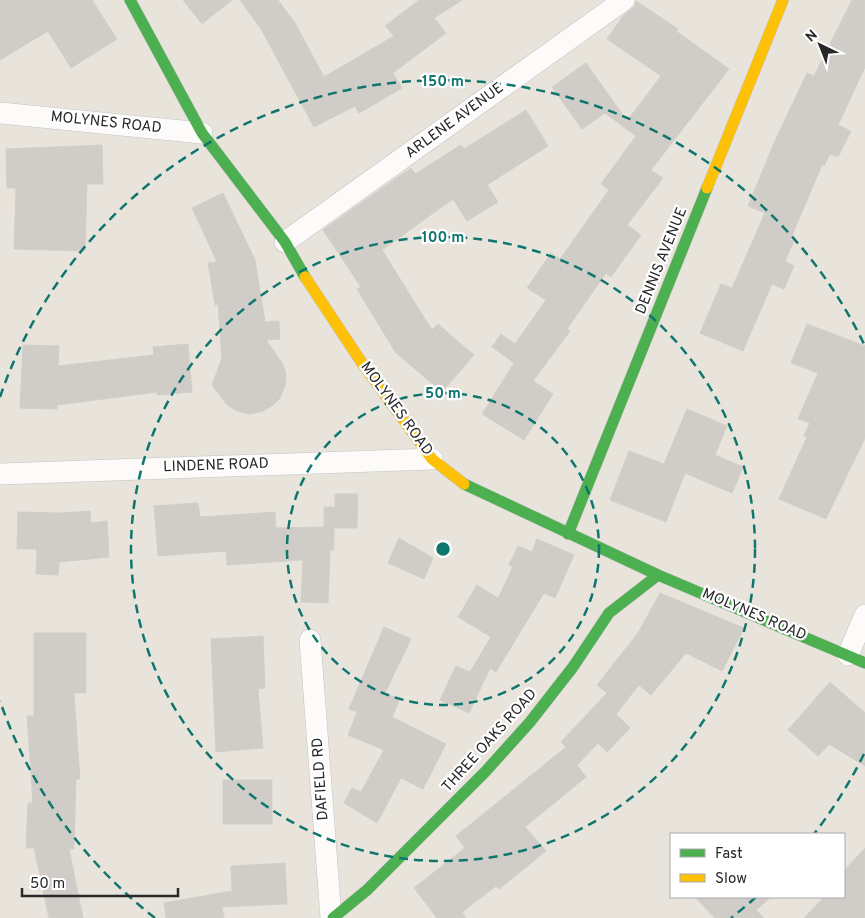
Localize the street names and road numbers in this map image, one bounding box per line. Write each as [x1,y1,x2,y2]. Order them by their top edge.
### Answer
street label: ARLENE AVENUE [402,79,508,163]
street label: MOLYNES ROAD [50,108,162,138]
street label: DENNIS AVENUE [632,205,692,317]
street label: MOLYNES ROAD [356,358,436,460]
street label: LINDENE ROAD [163,455,269,477]
street label: MOLYNES ROAD [699,584,809,646]
street label: THREE OAKS ROAD [438,685,542,797]
street label: DAFIELD RD [309,737,333,821]

